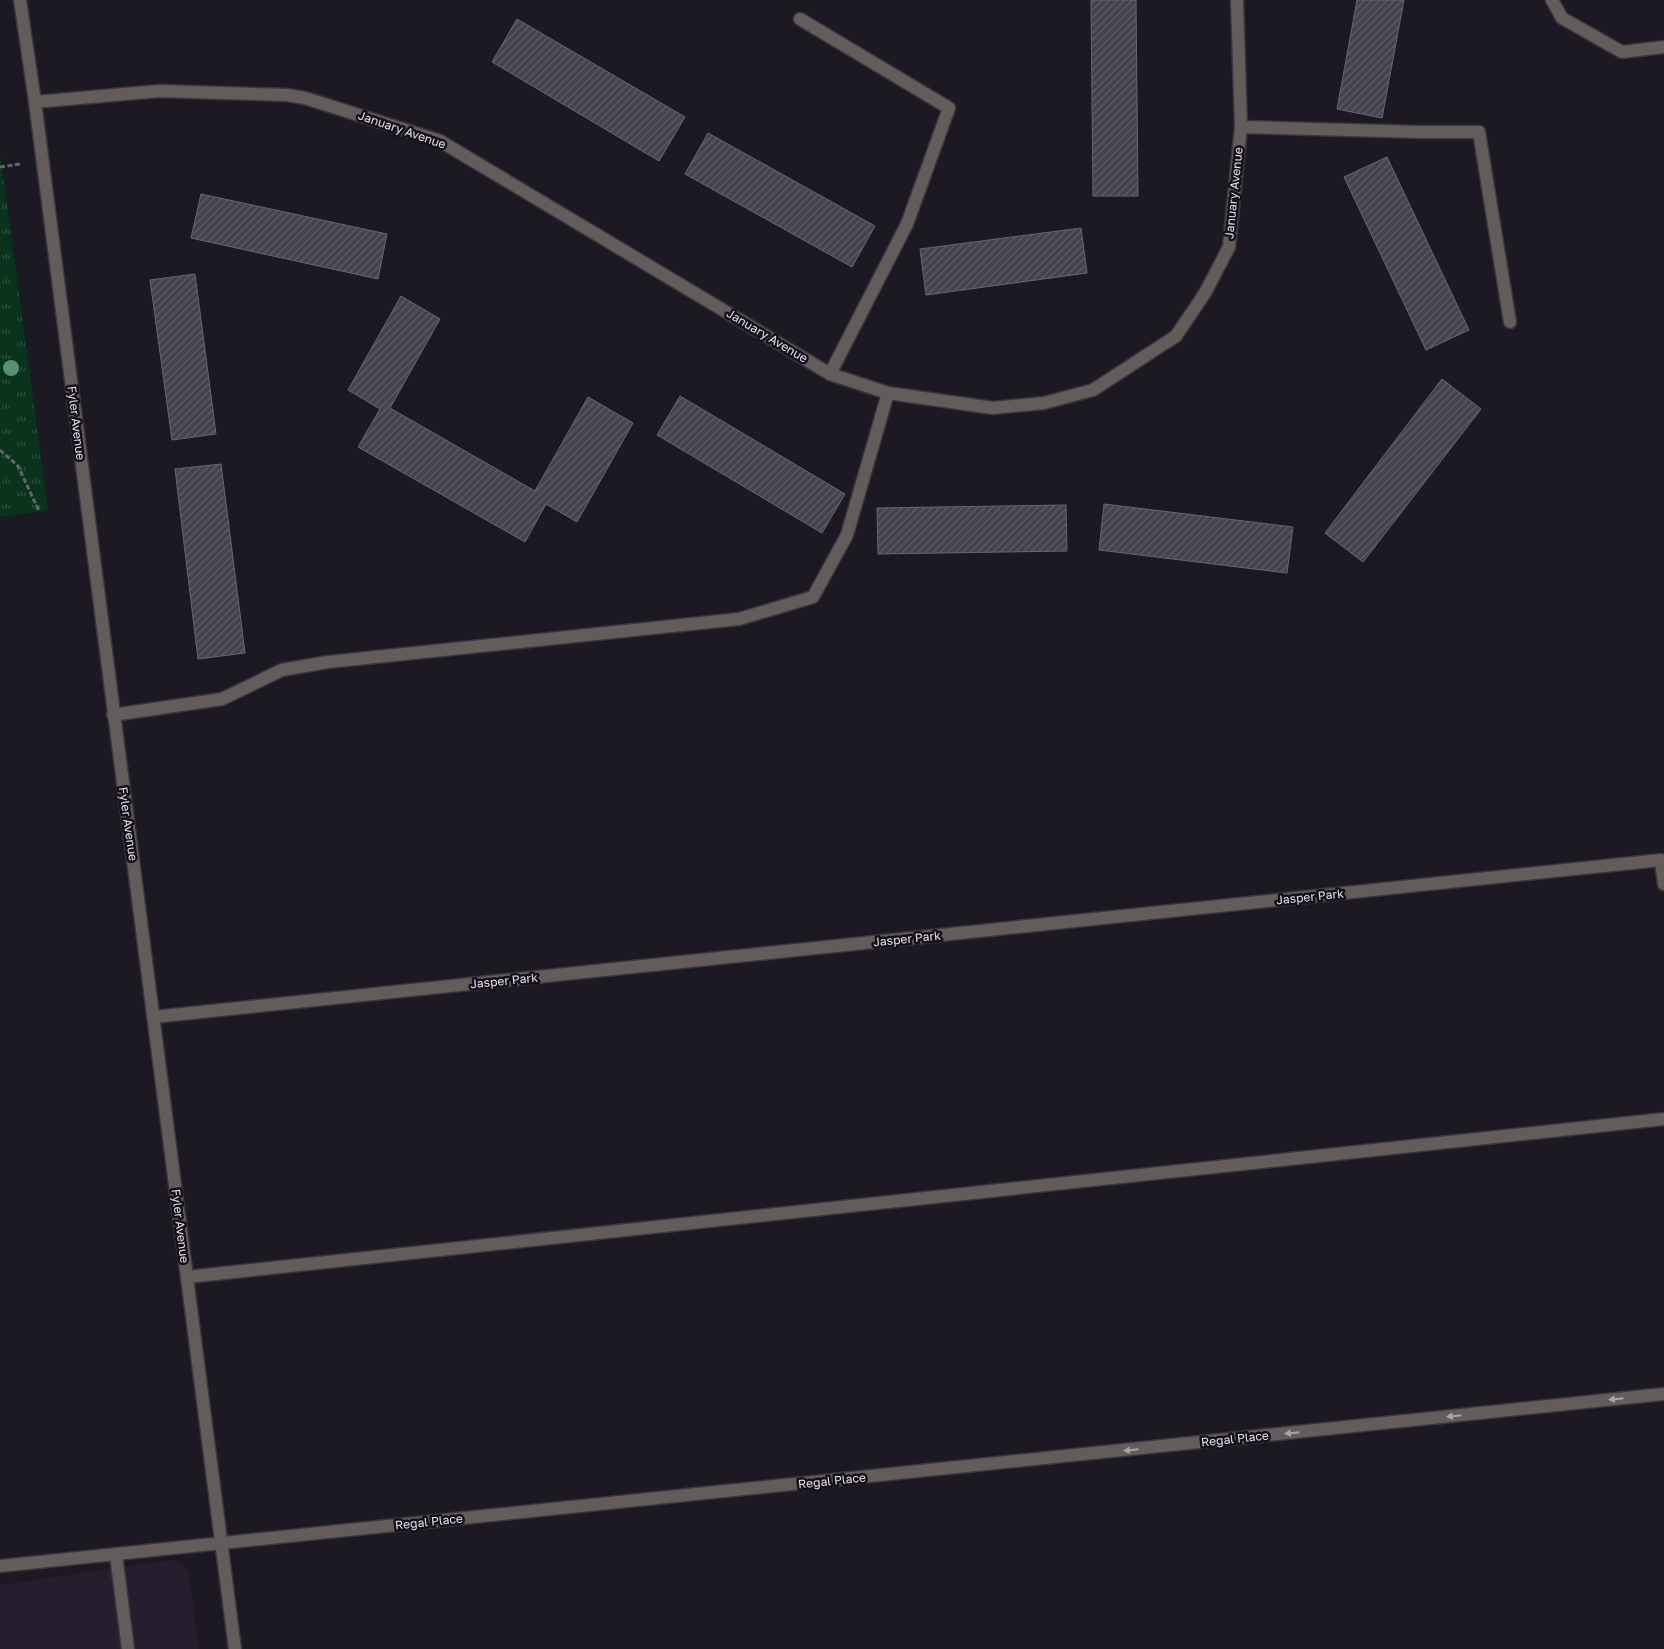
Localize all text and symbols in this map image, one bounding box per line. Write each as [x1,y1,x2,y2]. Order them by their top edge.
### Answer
street label: January Avenue [356,107,448,152]
street label: January Avenue [1221,146,1246,239]
street label: January Avenue [724,305,811,366]
street label: Fyler Avenue [65,385,88,461]
street label: Fyler Avenue [116,786,141,862]
street label: Jasper Park [1275,885,1345,908]
street label: Jasper Park [872,927,942,950]
street label: Jasper Park [469,969,539,992]
street label: Fyler Avenue [169,1188,192,1264]
one-way arrow [1607,1395,1623,1403]
one-way arrow [1446,1412,1462,1420]
street label: Regal Place [1200,1427,1270,1450]
one-way arrow [1284,1429,1300,1437]
one-way arrow [1122,1446,1138,1454]
street label: Regal Place [797,1469,867,1492]
street label: Regal Place [394,1510,464,1533]

